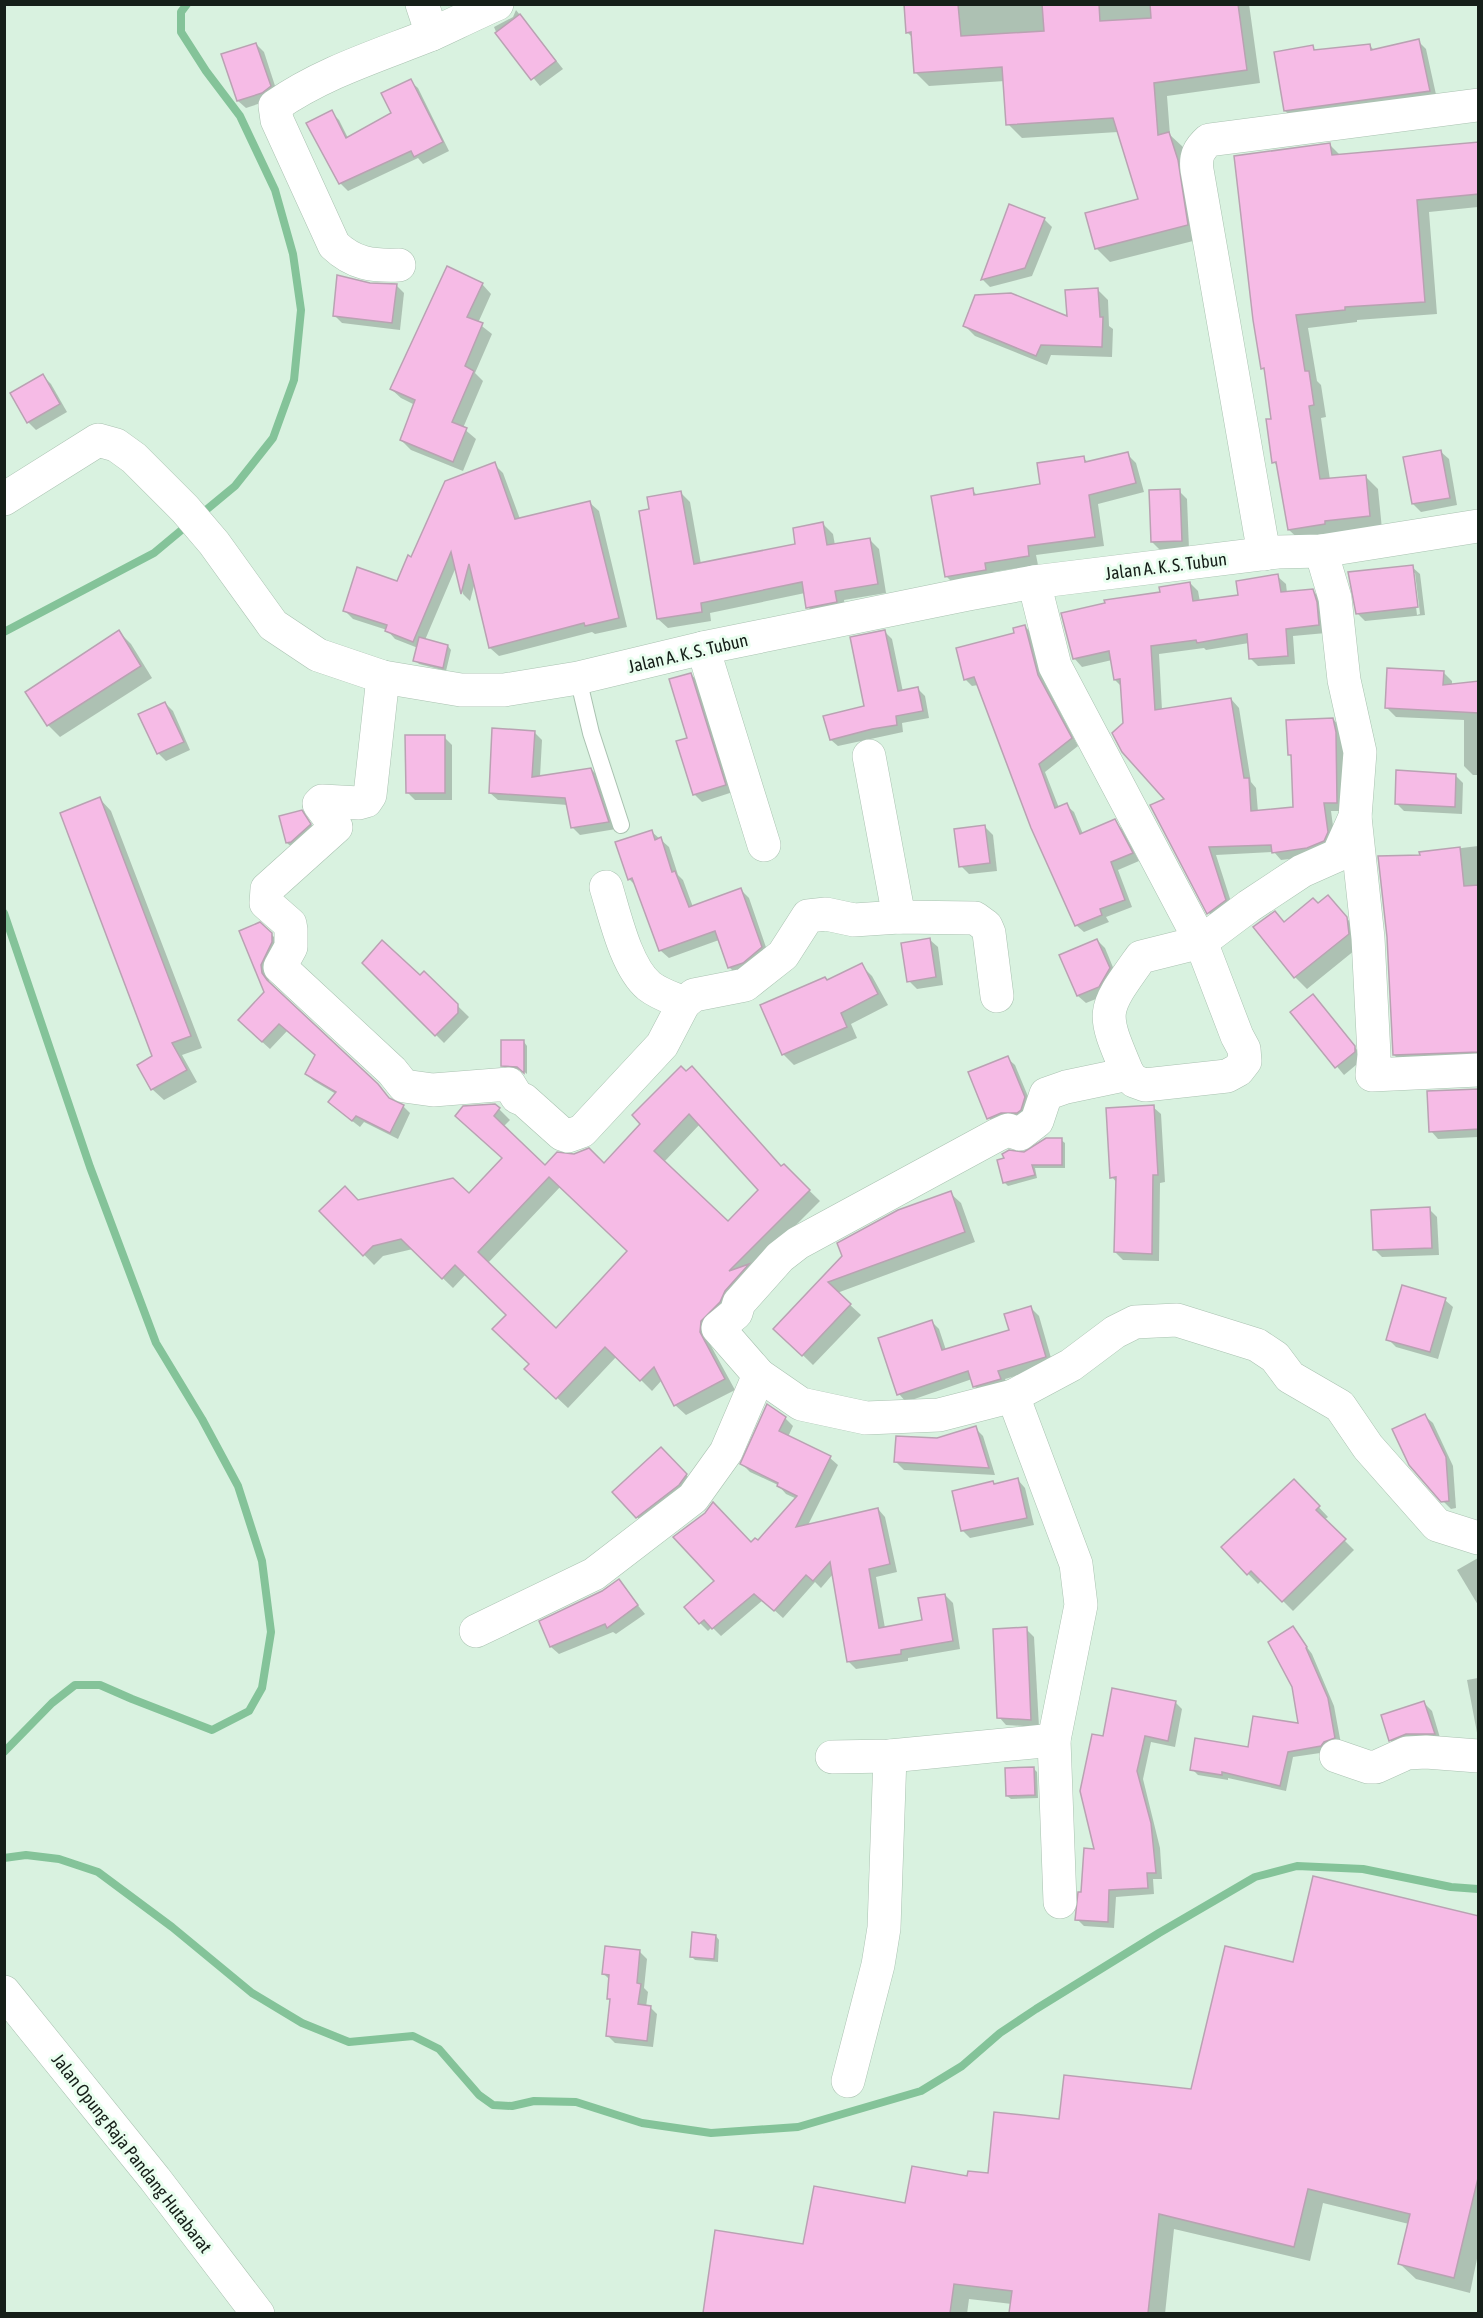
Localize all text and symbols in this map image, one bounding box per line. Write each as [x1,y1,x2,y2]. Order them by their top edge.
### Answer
street label: Jalan A. K. S. Tubun [1104,548,1228,584]
street label: Jalan A. K. S. Tubun [626,629,750,677]
street label: Jalan Opung Raja Pandang Hutabarat [48,2049,216,2257]

